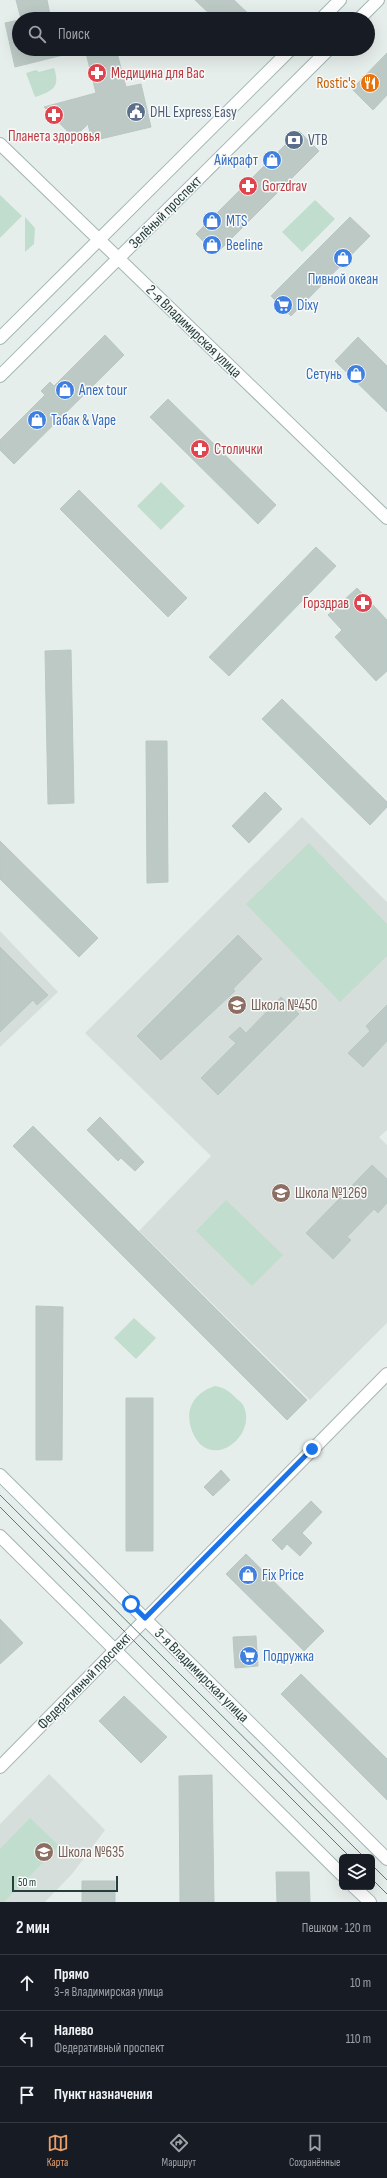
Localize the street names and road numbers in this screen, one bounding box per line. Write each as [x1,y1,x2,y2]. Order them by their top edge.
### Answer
street label: Зелёный проспект [125,172,206,253]
street label: 2-я Владимирская улица [142,281,246,382]
street label: 3-я Владимирская улица [150,1624,253,1727]
street label: Федеративный проспект [33,1629,135,1734]

